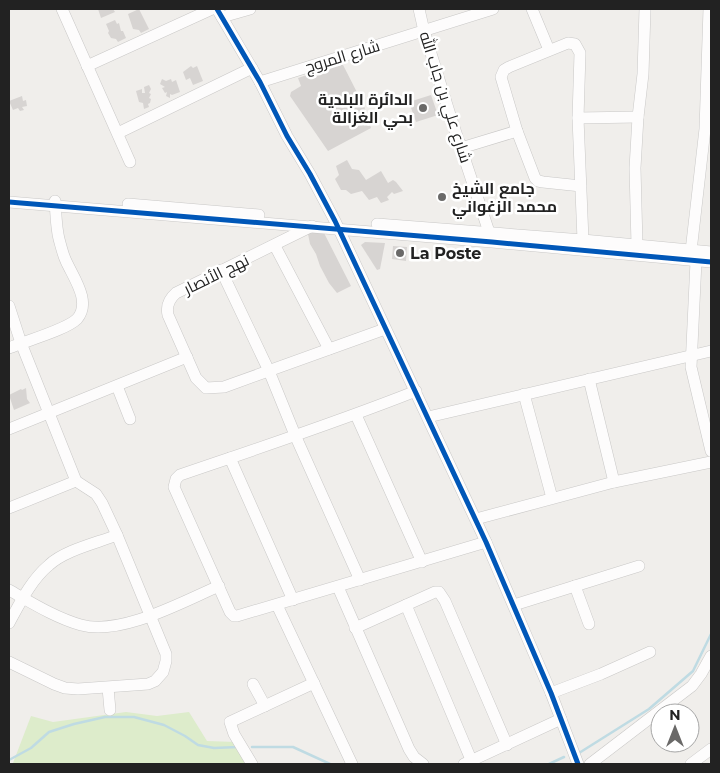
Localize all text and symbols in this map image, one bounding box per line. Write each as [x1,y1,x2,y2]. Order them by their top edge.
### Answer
street label: شارع علي بن جاب الله [412,29,477,166]
street label: شارع المروج [302,36,383,79]
place label: الدائرة البلدية بحي الغزالة [318,90,413,130]
marker: الدائرة البلدية بحي الغزالة [417,102,429,114]
place label: جامع الشيخ محمد الزغواني [452,179,557,219]
marker: جامع الشيخ محمد الزغواني [436,191,448,203]
place label: La Poste [410,244,481,263]
marker: La Poste [394,247,406,259]
street label: نهج الأنصار [179,250,253,301]
north arrow [650,703,700,753]
text: N [669,706,681,724]

